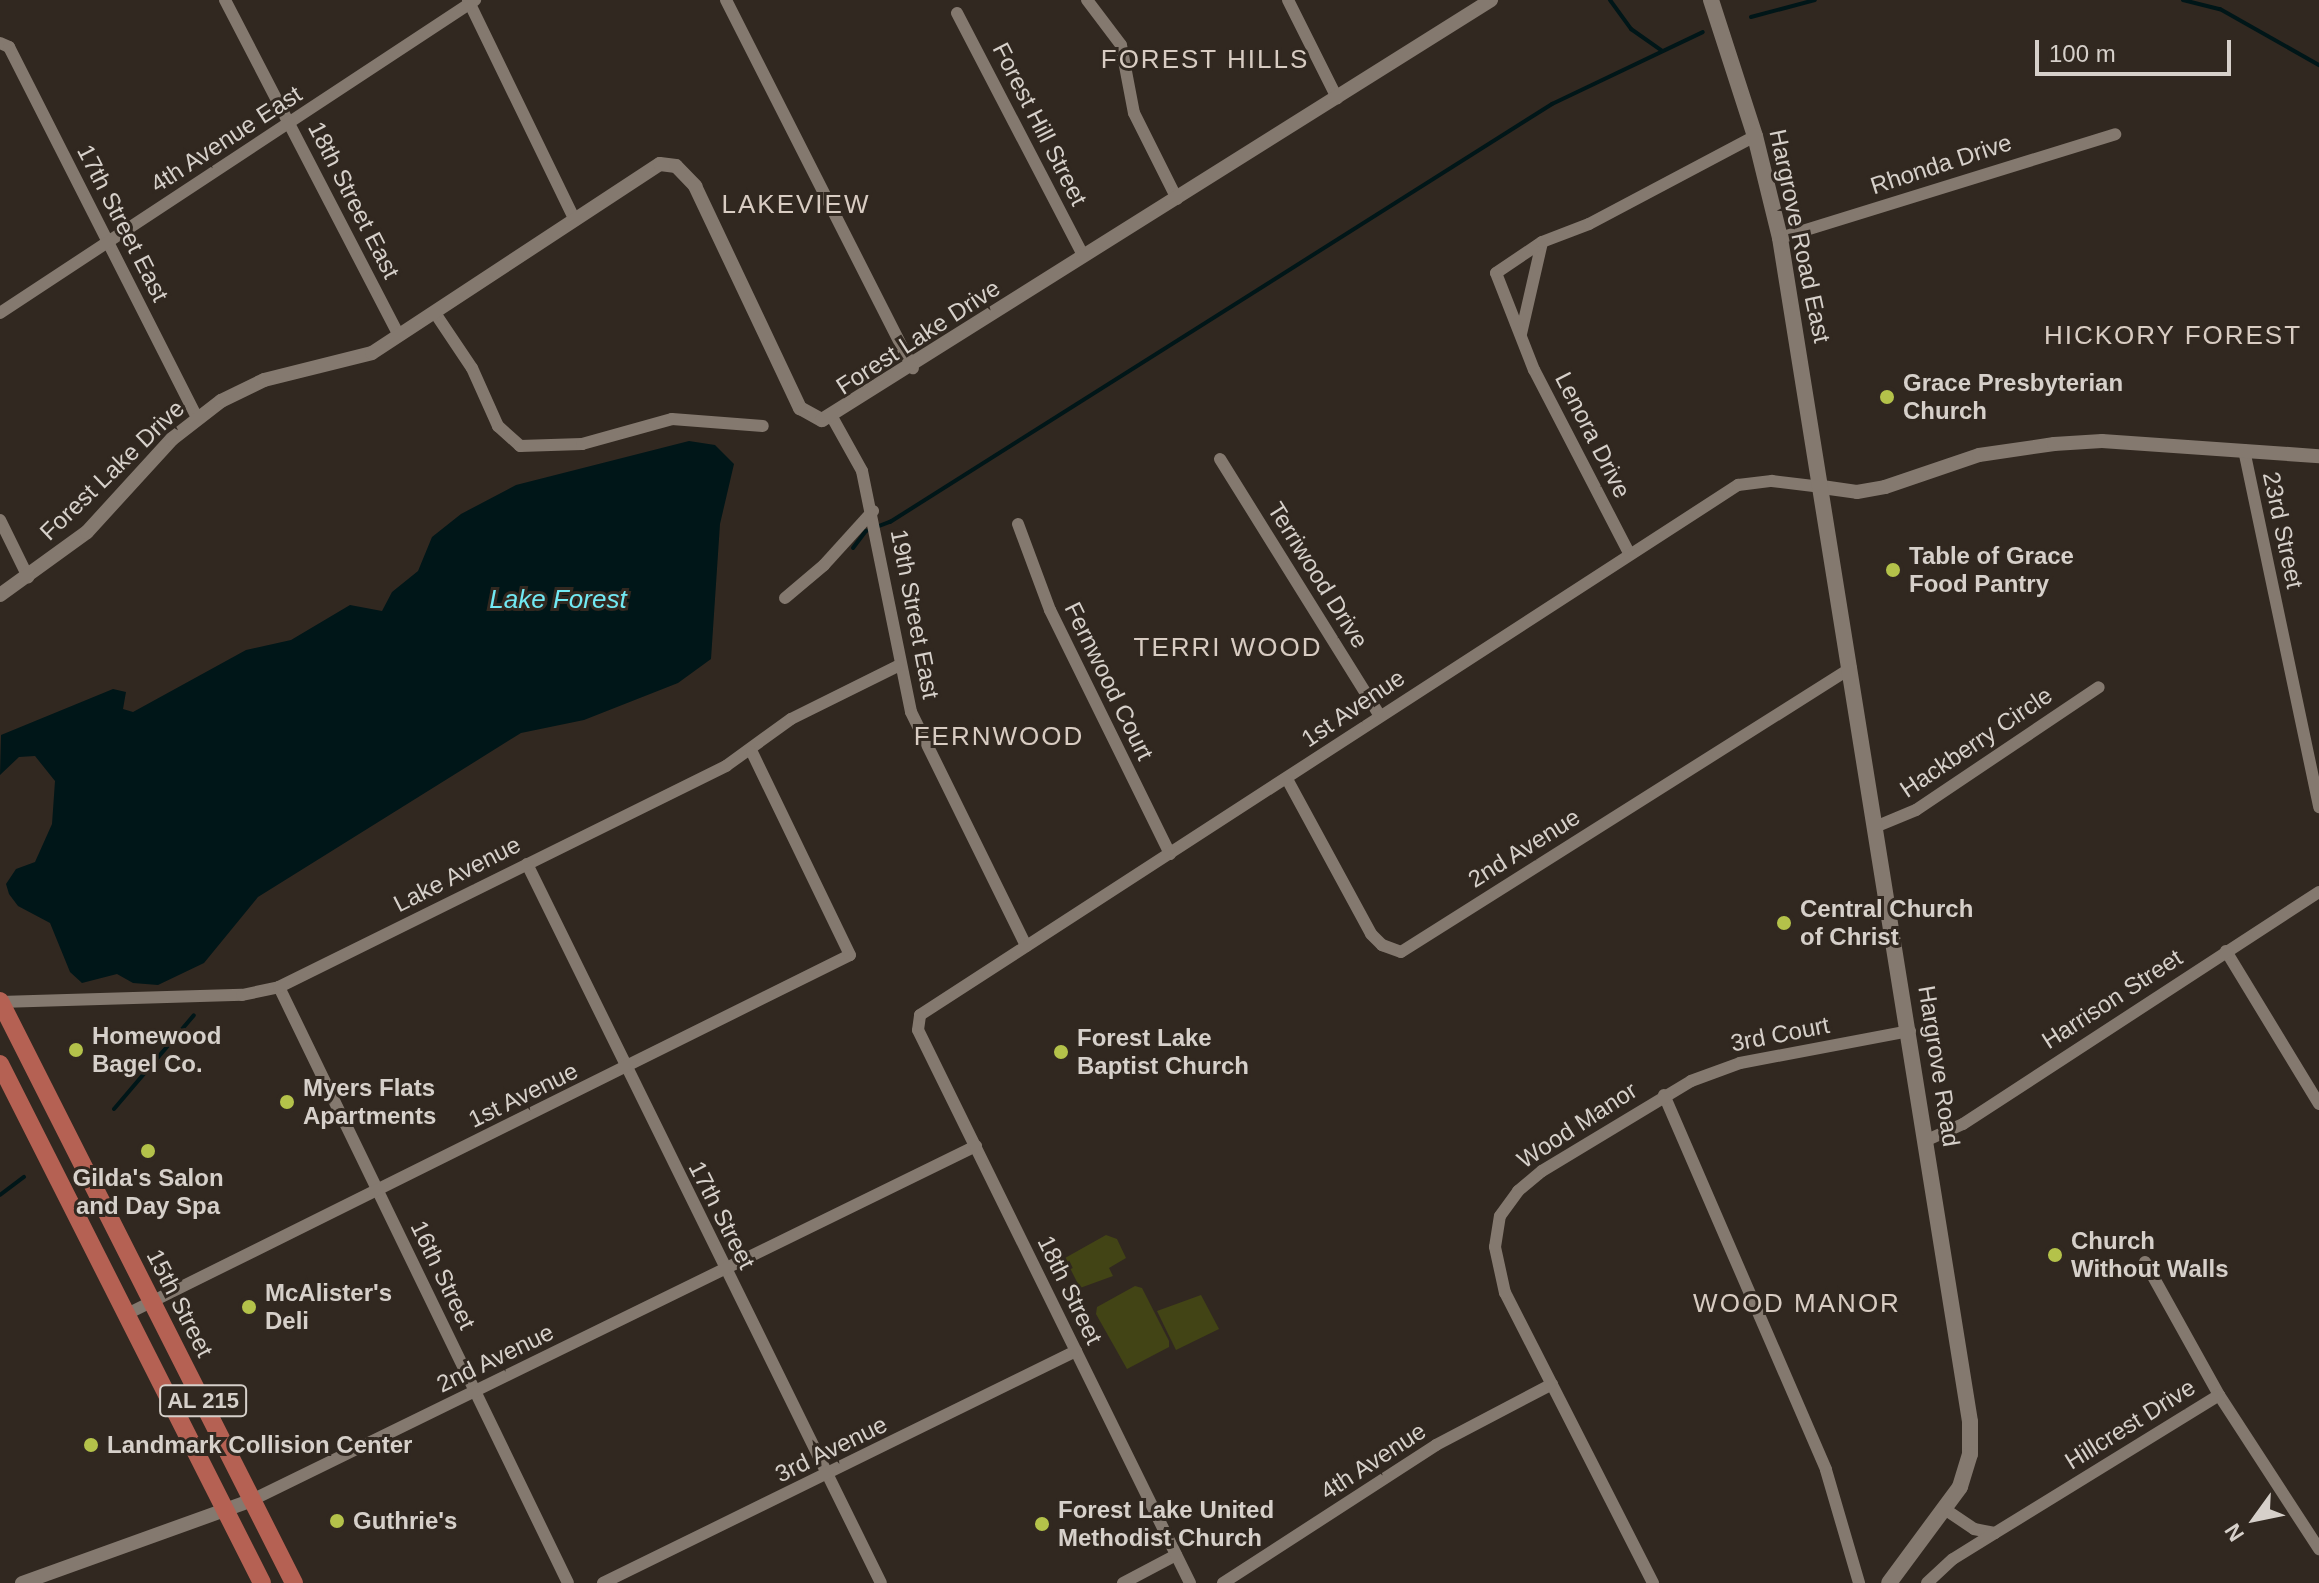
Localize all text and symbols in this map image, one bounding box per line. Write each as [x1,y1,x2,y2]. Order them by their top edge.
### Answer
scale bar [2039,24,2235,74]
street label: Forest Hill Street [987,38,1093,210]
text: 100 m [2049,40,2116,67]
district label: FOREST HILLS [1101,44,1309,76]
street label: 4th Avenue East [144,79,308,199]
street label: 18th Street East [302,117,406,283]
street label: Hargrove Road East [1763,127,1837,345]
street label: Rhonda Drive [1867,128,2015,200]
street label: 17th Street East [71,140,175,306]
district label: LAKEVIEW [722,189,870,221]
street label: Forest Lake Drive [831,273,1005,401]
district label: HICKORY FOREST [2044,320,2302,352]
street label: Lenora Drive [1549,367,1637,503]
place label: Grace Presbyterian Church [1903,369,2123,425]
marker: Grace Presbyterian Church [1878,388,1896,406]
street label: Forest Lake Drive [34,394,190,546]
street label: 23rd Street [2257,469,2309,591]
street label: Terriwood Drive [1262,497,1374,653]
street label: 19th Street East [884,527,946,701]
place label: Table of Grace Food Pantry [1909,542,2074,598]
marker: Table of Grace Food Pantry [1884,561,1902,579]
water label: Lake Forest [489,584,627,616]
street label: Fernwood Court [1058,597,1160,765]
district label: TERRI WOOD [1134,632,1322,664]
street label: 1st Avenue [1295,663,1411,753]
street label: Hackberry Circle [1894,680,2058,804]
district label: FERNWOOD [914,721,1084,753]
street label: 2nd Avenue [1462,802,1586,894]
street label: Lake Avenue [388,829,526,919]
place label: Central Church of Christ [1800,895,1973,951]
marker: Central Church of Christ [1775,914,1793,932]
street label: Harrison Street [2036,943,2188,1055]
street label: Hargrove Road [1912,983,1966,1149]
street label: 3rd Court [1728,1010,1832,1058]
place label: Homewood Bagel Co. [92,1022,221,1078]
place label: Forest Lake Baptist Church [1077,1024,1249,1080]
marker: Homewood Bagel Co. [67,1041,85,1059]
marker: Forest Lake Baptist Church [1052,1043,1070,1061]
street label: 1st Avenue [463,1056,583,1134]
place label: Myers Flats Apartments [303,1074,436,1130]
street label: Wood Manor [1512,1076,1642,1174]
marker: Myers Flats Apartments [278,1093,296,1111]
marker: Gilda's Salon and Day Spa [139,1142,157,1160]
street label: 17th Street [683,1156,761,1274]
place label: Gilda's Salon and Day Spa [72,1164,224,1220]
street label: 16th Street [404,1216,482,1334]
place label: Church Without Walls [2071,1227,2229,1283]
street label: 18th Street [1031,1231,1109,1349]
street label: 15th Street [141,1244,219,1362]
marker: Church Without Walls [2046,1246,2064,1264]
place label: McAlister's Deli [265,1279,392,1335]
district label: WOOD MANOR [1693,1288,1901,1320]
marker: McAlister's Deli [240,1298,258,1316]
street label: 2nd Avenue [431,1317,559,1399]
street label: Hillcrest Drive [2060,1373,2200,1475]
road number: AL 215 [157,1383,249,1419]
street label: 3rd Avenue [770,1409,892,1489]
street label: 4th Avenue [1314,1416,1432,1506]
place label: Landmark Collision Center [107,1431,412,1459]
marker: Landmark Collision Center [82,1436,100,1454]
north arrow [2215,1479,2295,1559]
place label: Forest Lake United Methodist Church [1058,1496,1274,1552]
place label: Guthrie's [353,1507,457,1535]
marker: Guthrie's [328,1512,346,1530]
marker: Forest Lake United Methodist Church [1033,1515,1051,1533]
text: N [2220,1519,2249,1546]

